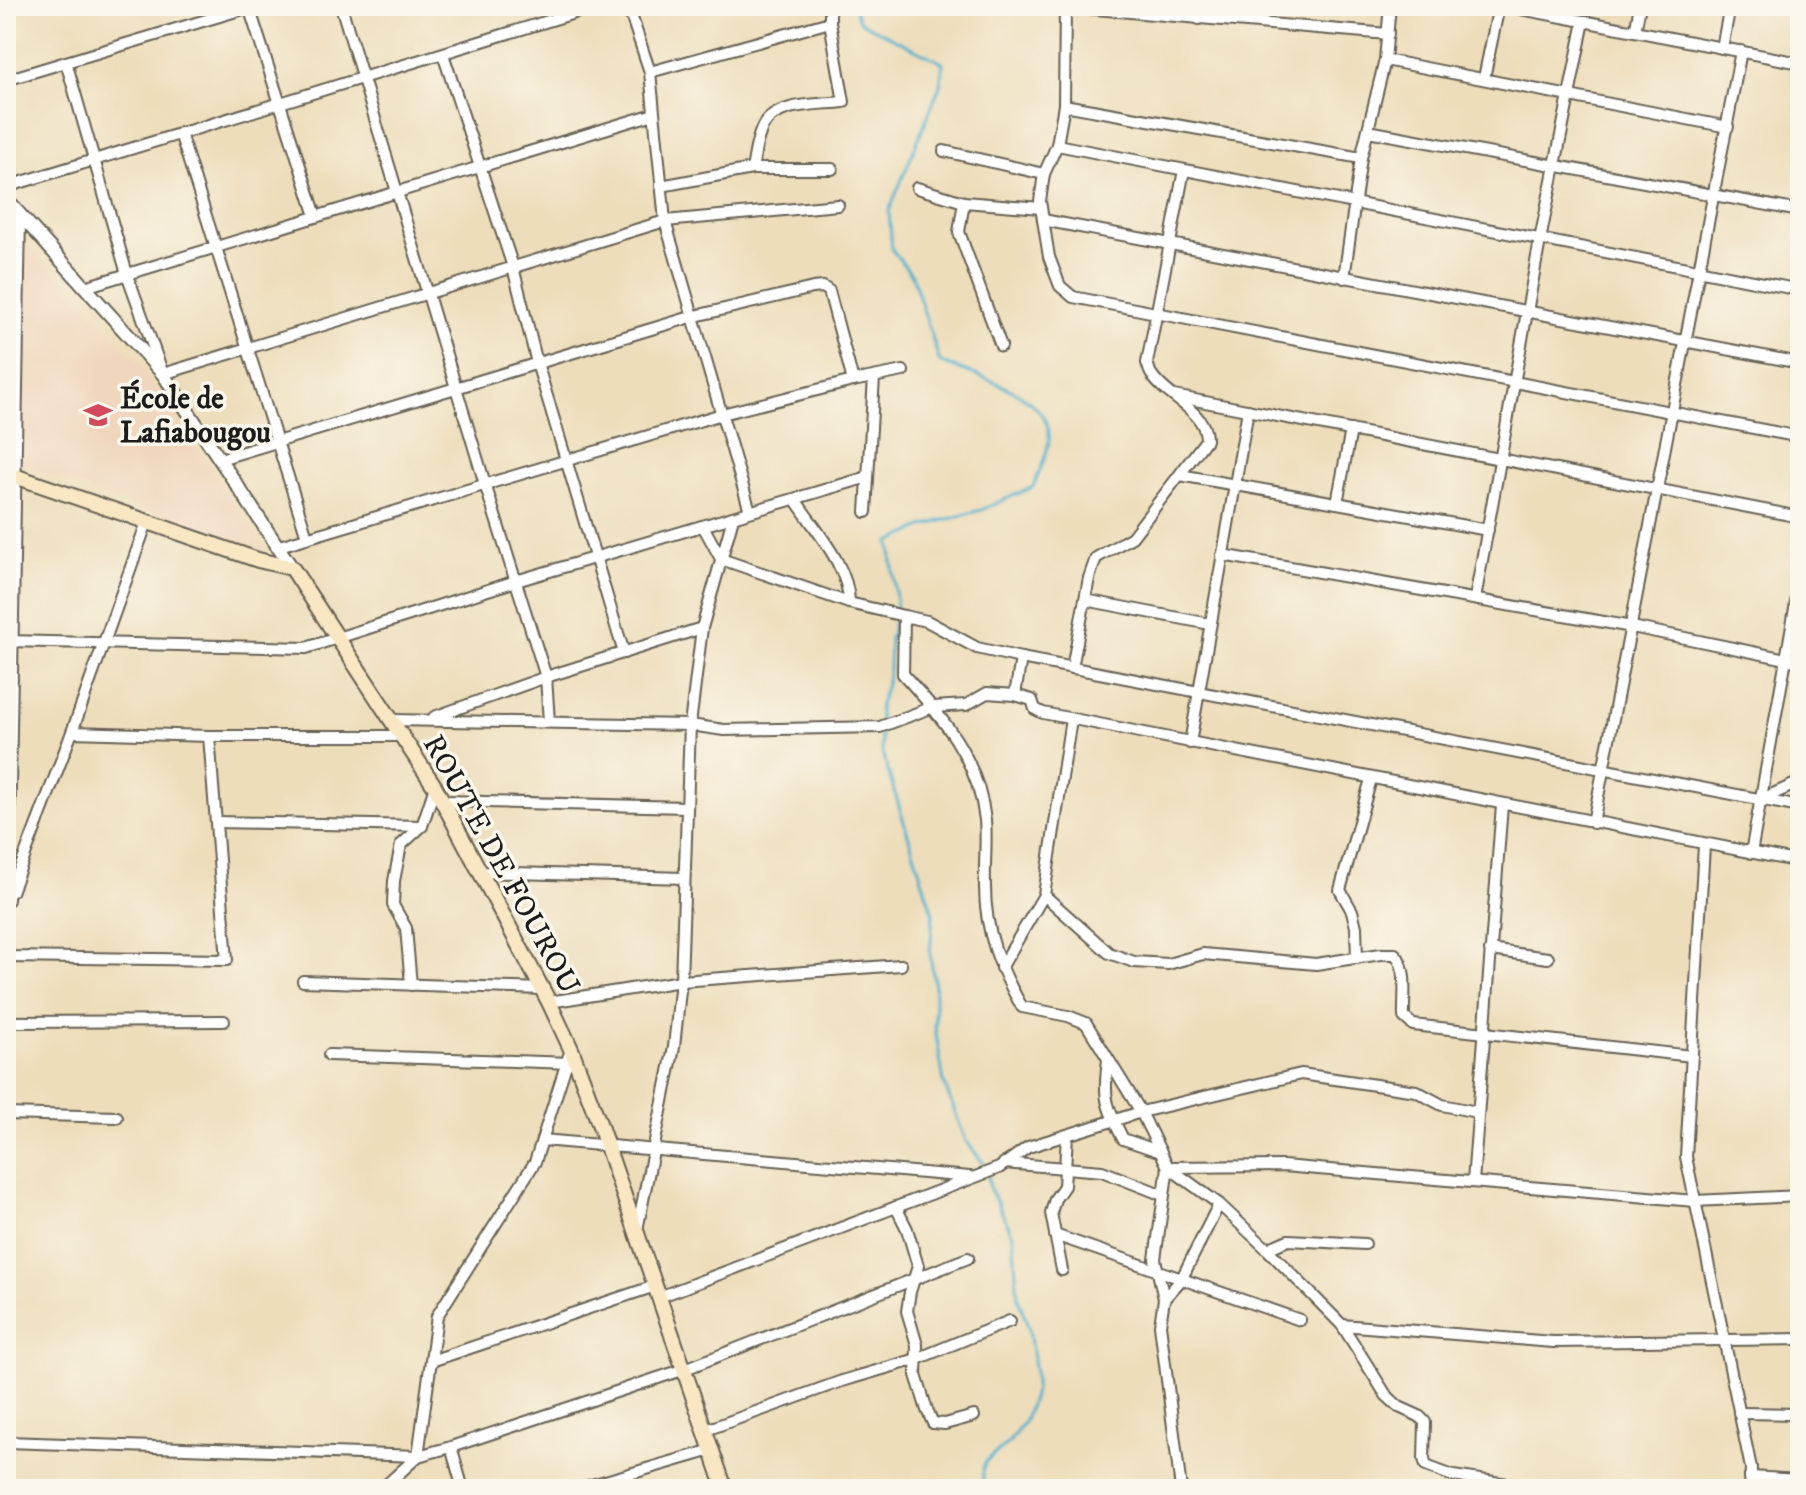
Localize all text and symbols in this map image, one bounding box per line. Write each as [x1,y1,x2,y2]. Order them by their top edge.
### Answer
place label: École de Lafiabougou [120,379,271,452]
school or university icon: École de Lafiabougou [83,400,113,430]
street label: ROUTE DE FOUROU [414,729,587,1001]

